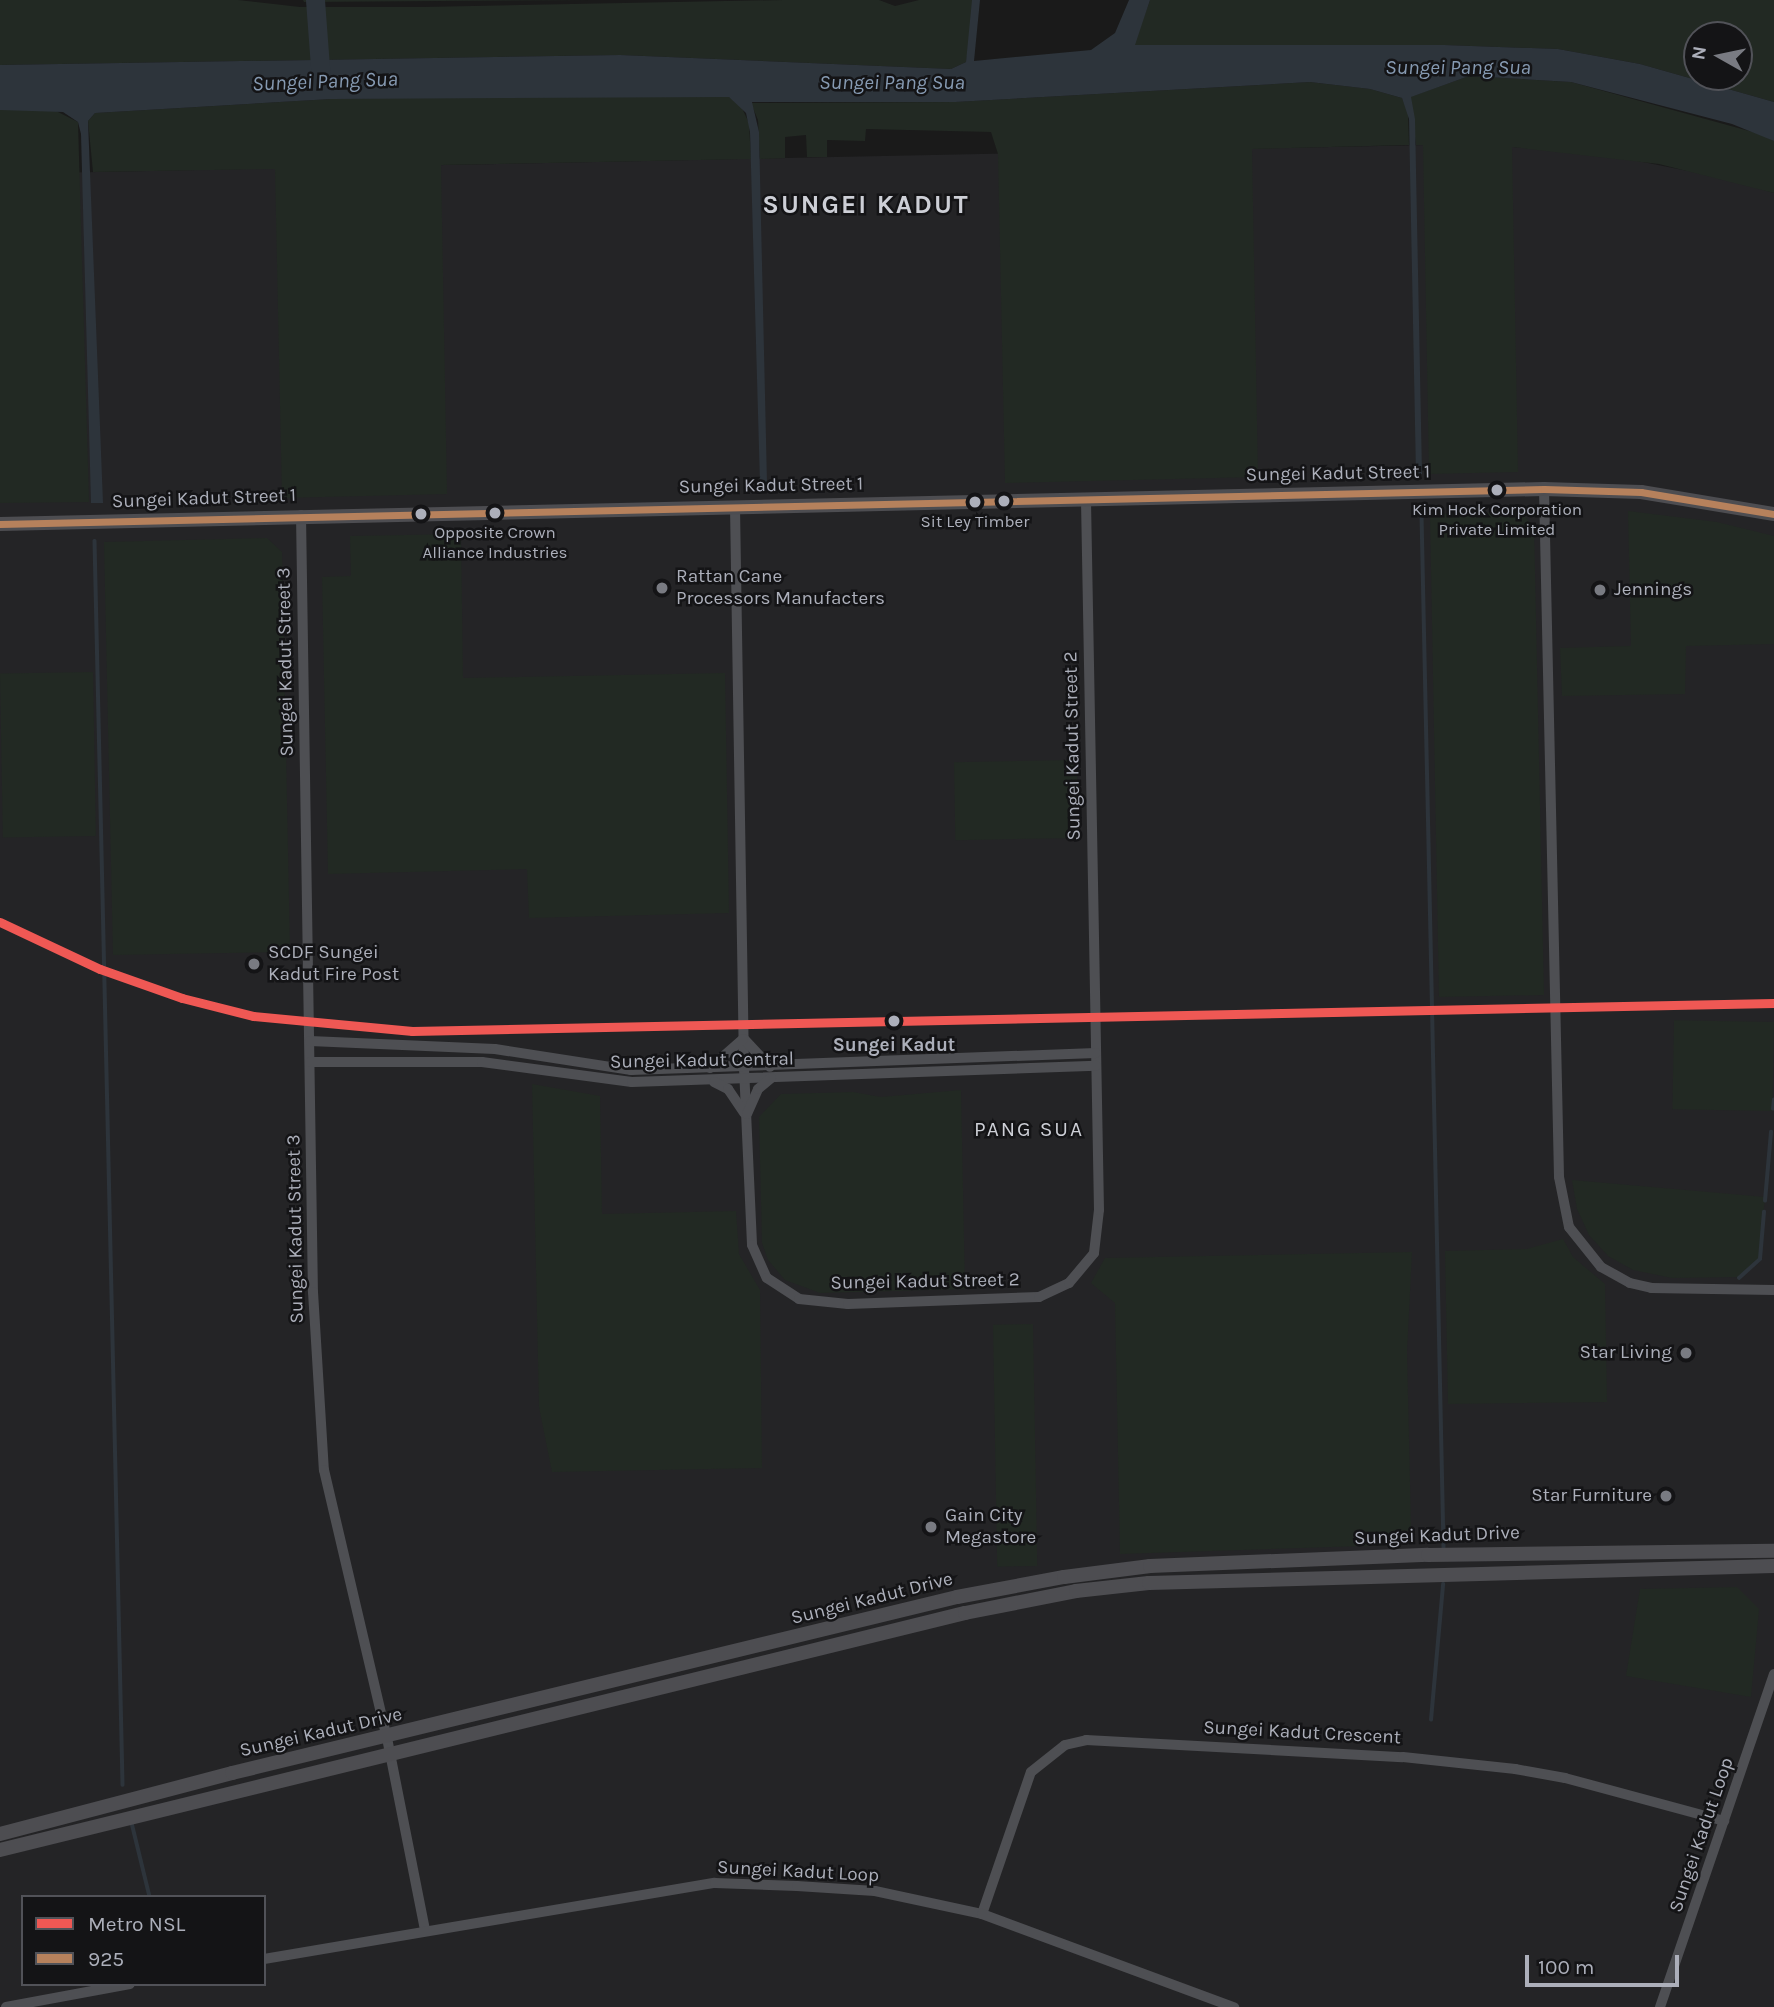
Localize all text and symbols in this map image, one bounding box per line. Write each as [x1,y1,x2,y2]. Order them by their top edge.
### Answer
north arrow [1683,21,1753,91]
text: N [1687,45,1711,61]
water label: Sungei Pang Sua [1385,54,1531,80]
water label: Sungei Pang Sua [252,66,398,96]
water label: Sungei Pang Sua [819,69,965,95]
district label: SUNGEI KADUT [764,189,968,221]
street label: Sungei Kadut Street 1 [1246,461,1430,487]
street label: Sungei Kadut Street 1 [679,473,863,499]
marker: Kim Hock Corporation Private Limited [1490,483,1504,497]
street label: Sungei Kadut Street 1 [111,484,297,514]
unlabelled marker [997,494,1011,508]
marker: Sit Ley Timber [968,495,982,509]
place label: Kim Hock Corporation Private Limited [1412,500,1582,540]
marker: Opposite Crown Alliance Industries [488,506,502,520]
unlabelled marker [414,507,428,521]
place label: Sit Ley Timber [921,512,1029,532]
place label: Opposite Crown Alliance Industries [422,523,568,563]
place label: Rattan Cane Processors Manufacters [676,566,885,610]
street label: Sungei Kadut Street 3 [273,567,299,757]
place label: Jennings [1614,579,1692,601]
marker: Rattan Cane Processors Manufacters [654,580,670,596]
marker: Jennings [1592,582,1608,598]
street label: Sungei Kadut Street 2 [1060,651,1086,841]
place label: SCDF Sungei Kadut Fire Post [268,942,399,986]
marker: SCDF Sungei Kadut Fire Post [246,956,262,972]
marker: Sungei Kadut [883,1010,905,1032]
place label: Sungei Kadut [833,1035,955,1057]
street label: Sungei Kadut Central [610,1048,794,1074]
district label: PANG SUA [975,1116,1083,1142]
street label: Sungei Kadut Street 3 [283,1134,309,1324]
street label: Sungei Kadut Street 2 [830,1269,1020,1295]
place label: Star Living [1580,1342,1672,1364]
marker: Star Living [1678,1345,1694,1361]
place label: Star Furniture [1531,1485,1652,1507]
marker: Star Furniture [1658,1488,1674,1504]
place label: Gain City Megastore [945,1505,1036,1549]
marker: Gain City Megastore [923,1519,939,1535]
street label: Sungei Kadut Drive [1354,1522,1520,1550]
street label: Sungei Kadut Drive [789,1568,955,1630]
street label: Sungei Kadut Drive [238,1703,404,1763]
street label: Sungei Kadut Crescent [1203,1716,1401,1750]
street label: Sungei Kadut Loop [1665,1755,1739,1915]
street label: Sungei Kadut Loop [716,1856,880,1888]
legend [21,1895,266,1986]
text: Metro NSL [88,1912,185,1936]
scale bar [1529,1940,1683,1984]
text: 925 [88,1947,124,1971]
text: 100 m [1538,1955,1595,1979]

